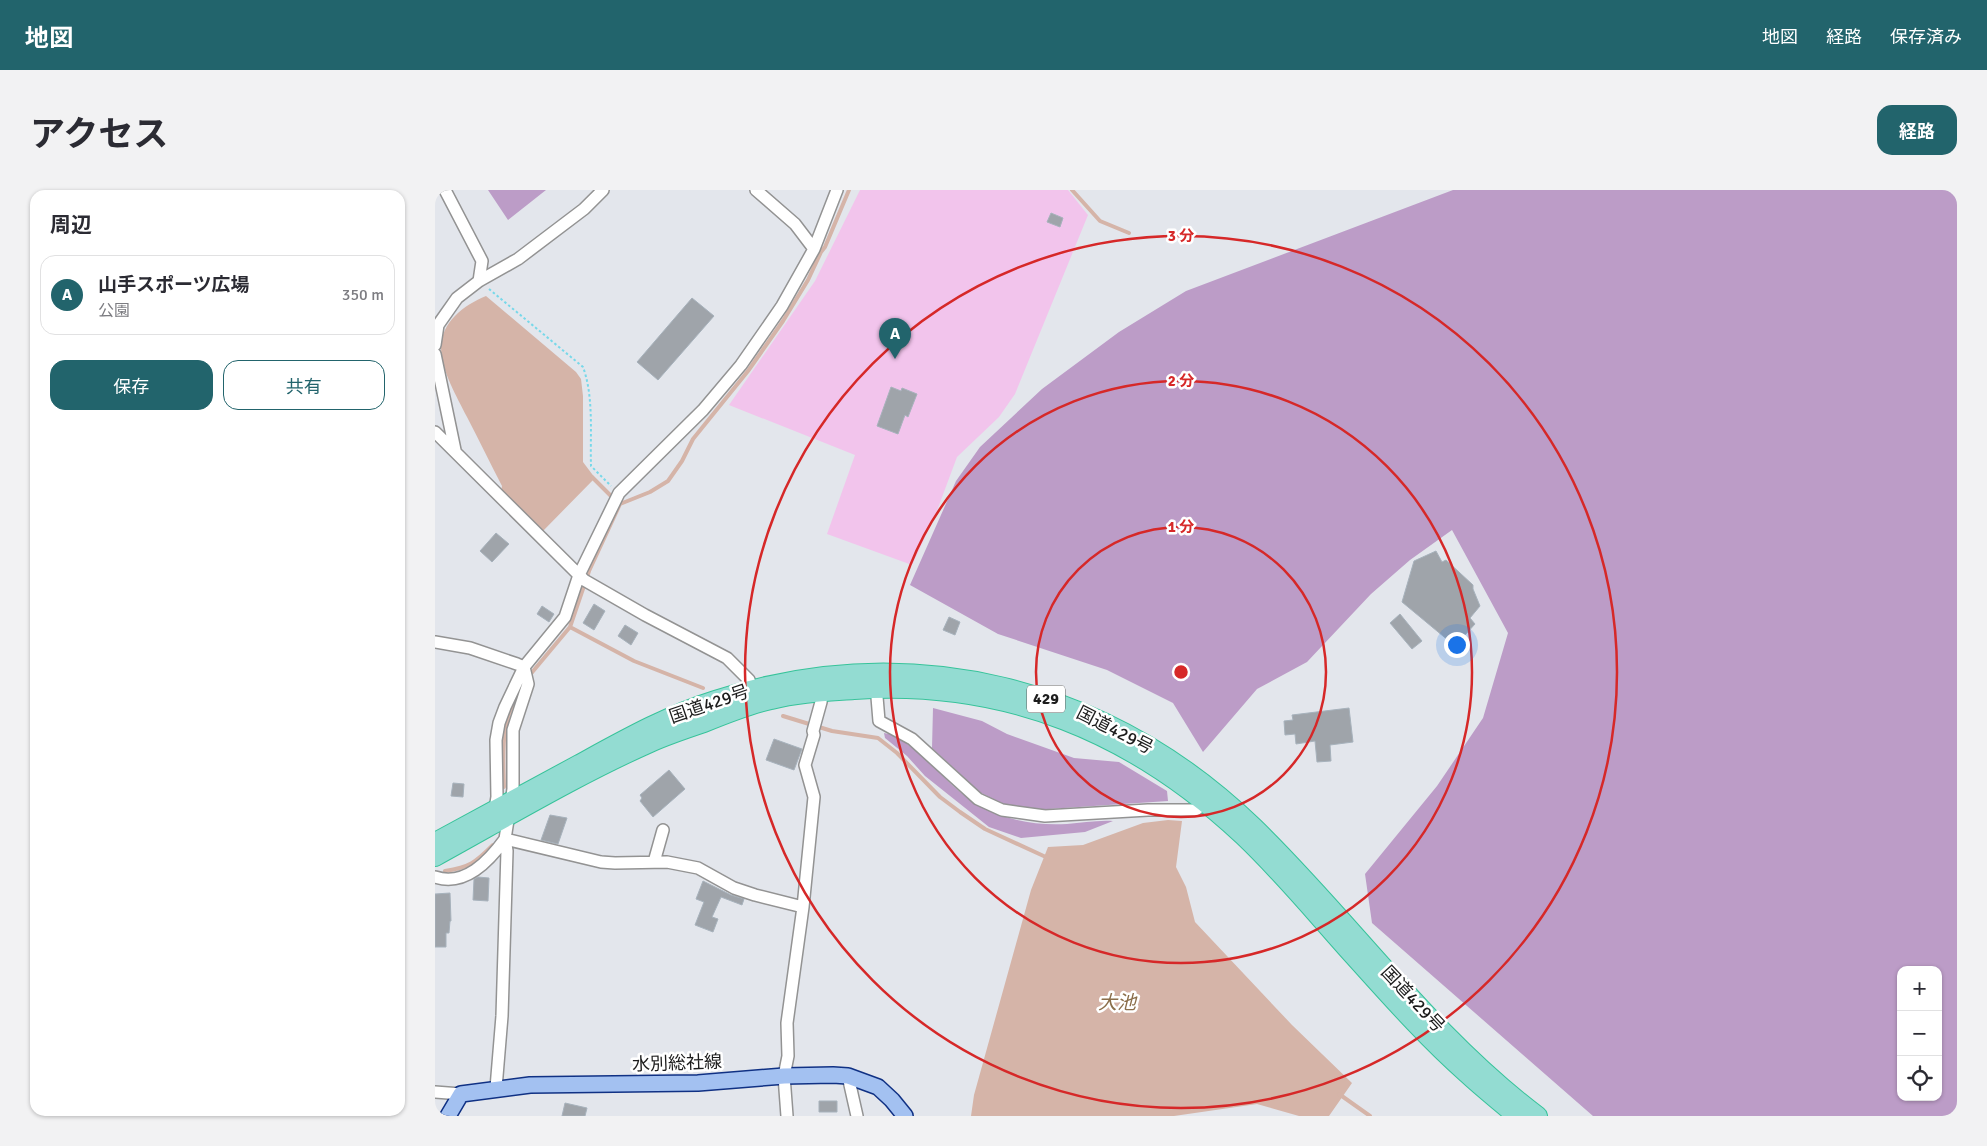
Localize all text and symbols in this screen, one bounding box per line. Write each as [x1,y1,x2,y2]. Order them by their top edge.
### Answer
text: 地図 [25,23,73,53]
text: 地図 [1762,26,1798,48]
text: 経路 [1826,26,1862,48]
text: 保存済み [1890,26,1962,48]
button: 経路 [1877,105,1957,155]
text: アクセス [30,113,168,156]
text: 周辺 [50,212,92,238]
text: 3 分 [1168,227,1194,245]
text: 山手スポーツ広場 [98,273,250,297]
text: A [62,285,72,305]
text: 350 m [342,285,384,305]
text: 公園 [98,301,130,321]
pin: A [879,318,911,359]
button: 保存 [50,360,213,410]
button: 共有 [223,360,385,410]
text: 2 分 [1168,372,1194,390]
text: 1 分 [1168,518,1194,536]
your location [1444,632,1470,658]
centre of rings [1172,663,1190,681]
street label: 国道429号 [666,680,752,728]
road number: 429 [1027,686,1065,712]
street label: 国道429号 [1073,701,1157,759]
street label: 国道429号 [1377,961,1449,1037]
map controls [1897,966,1942,1101]
button: + [1897,966,1942,1011]
water label: 大池 [1098,991,1138,1015]
button: − [1897,1011,1942,1056]
street label: 水別総社線 [632,1050,722,1076]
button: locate [1897,1056,1942,1101]

